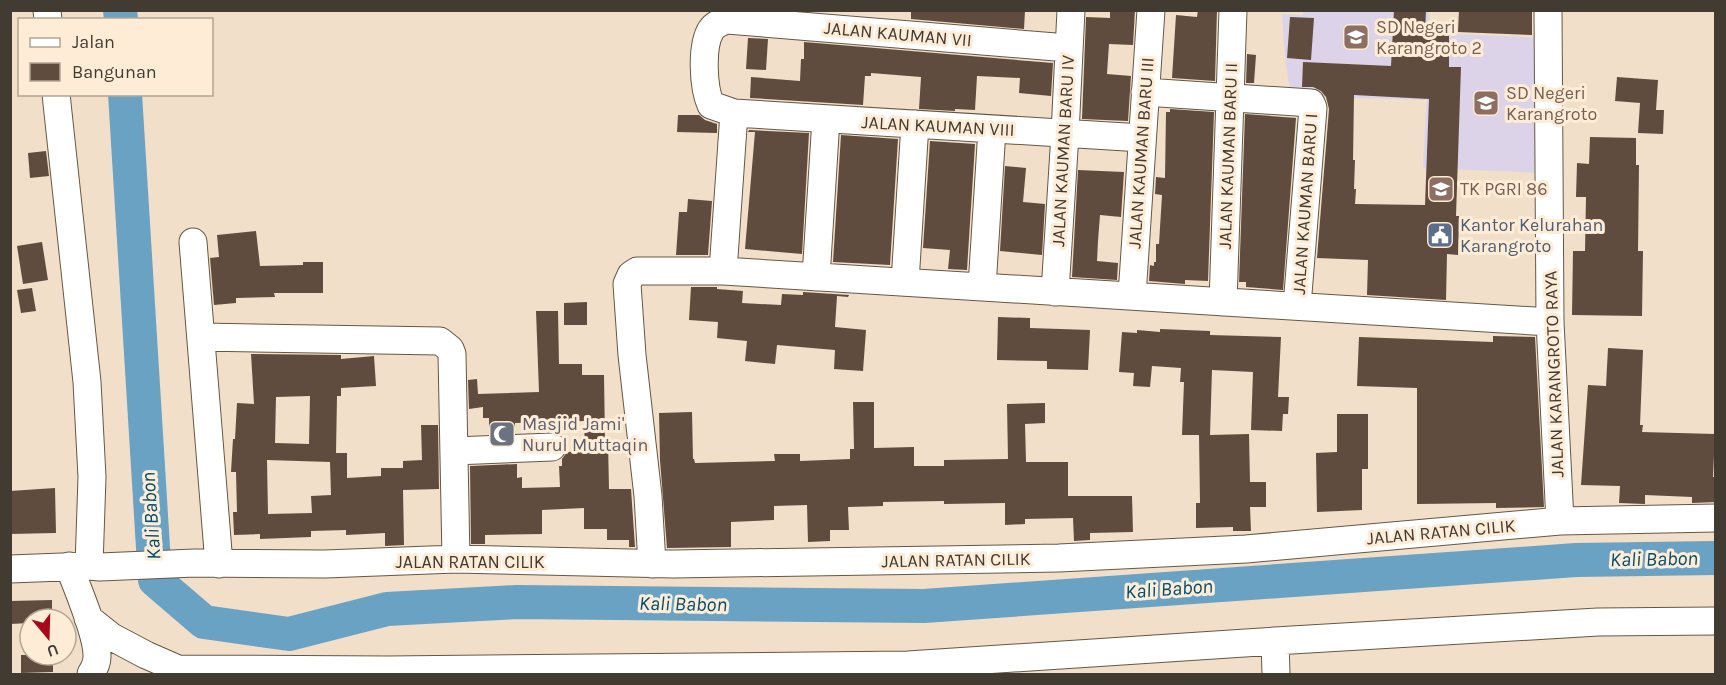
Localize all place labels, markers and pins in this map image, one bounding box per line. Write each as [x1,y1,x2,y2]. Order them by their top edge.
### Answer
place label: SD Negeri Karangroto 2 [1376,16,1482,59]
school or university icon: SD Negeri Karangroto 2 [1341,22,1371,52]
place label: SD Negeri Karangroto [1506,82,1597,125]
school or university icon: SD Negeri Karangroto [1471,88,1501,118]
school or university icon: TK PGRI 86 [1426,174,1456,204]
place label: TK PGRI 86 [1460,178,1547,200]
place label: Kantor Kelurahan Karangroto [1460,214,1603,257]
public building icon: Kantor Kelurahan Karangroto [1425,220,1455,250]
place label: Masjid Jami' Nurul Muttaqin [522,413,648,456]
mosque icon: Masjid Jami' Nurul Muttaqin [487,419,517,449]

